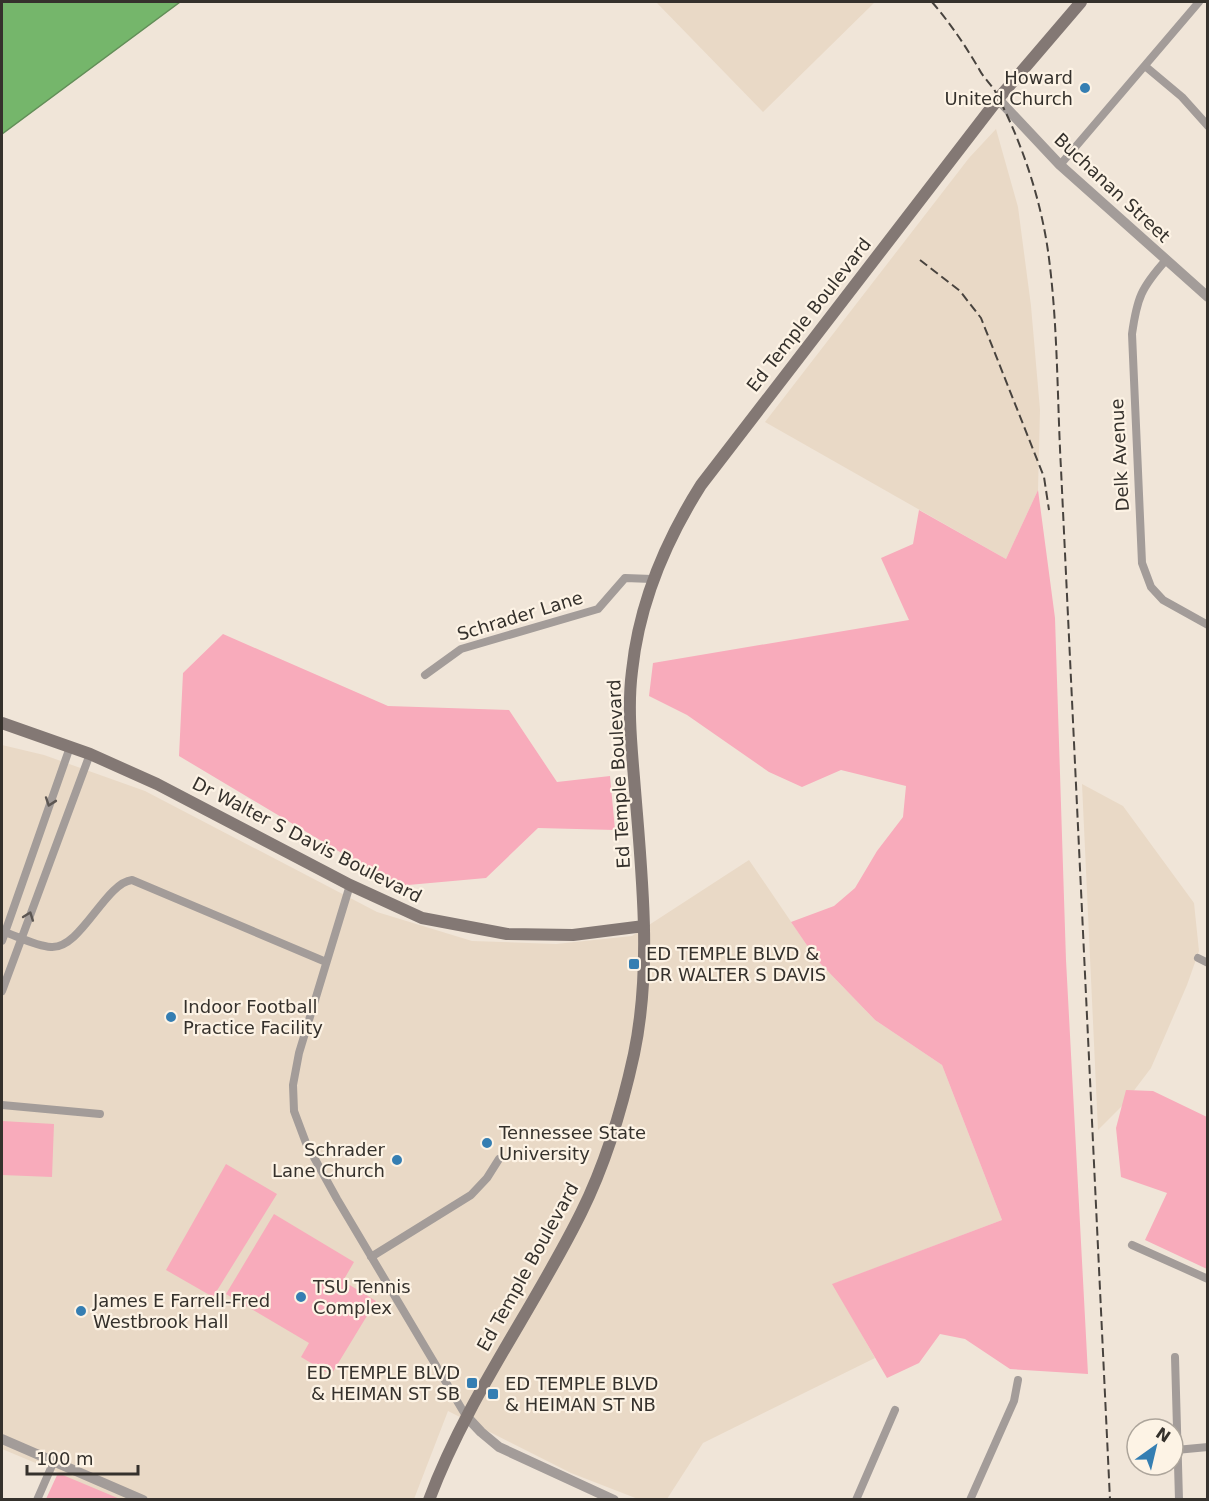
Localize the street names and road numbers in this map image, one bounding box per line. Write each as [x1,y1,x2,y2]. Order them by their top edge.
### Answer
street label: Buchanan Street [1050,129,1174,247]
street label: Ed Temple Boulevard [742,234,875,396]
street label: Delk Avenue [1106,398,1133,512]
street label: Schrader Lane [454,586,585,645]
street label: Ed Temple Boulevard [603,679,634,869]
street label: Dr Walter S Davis Boulevard [189,772,425,907]
street label: Ed Temple Boulevard [472,1179,583,1355]

